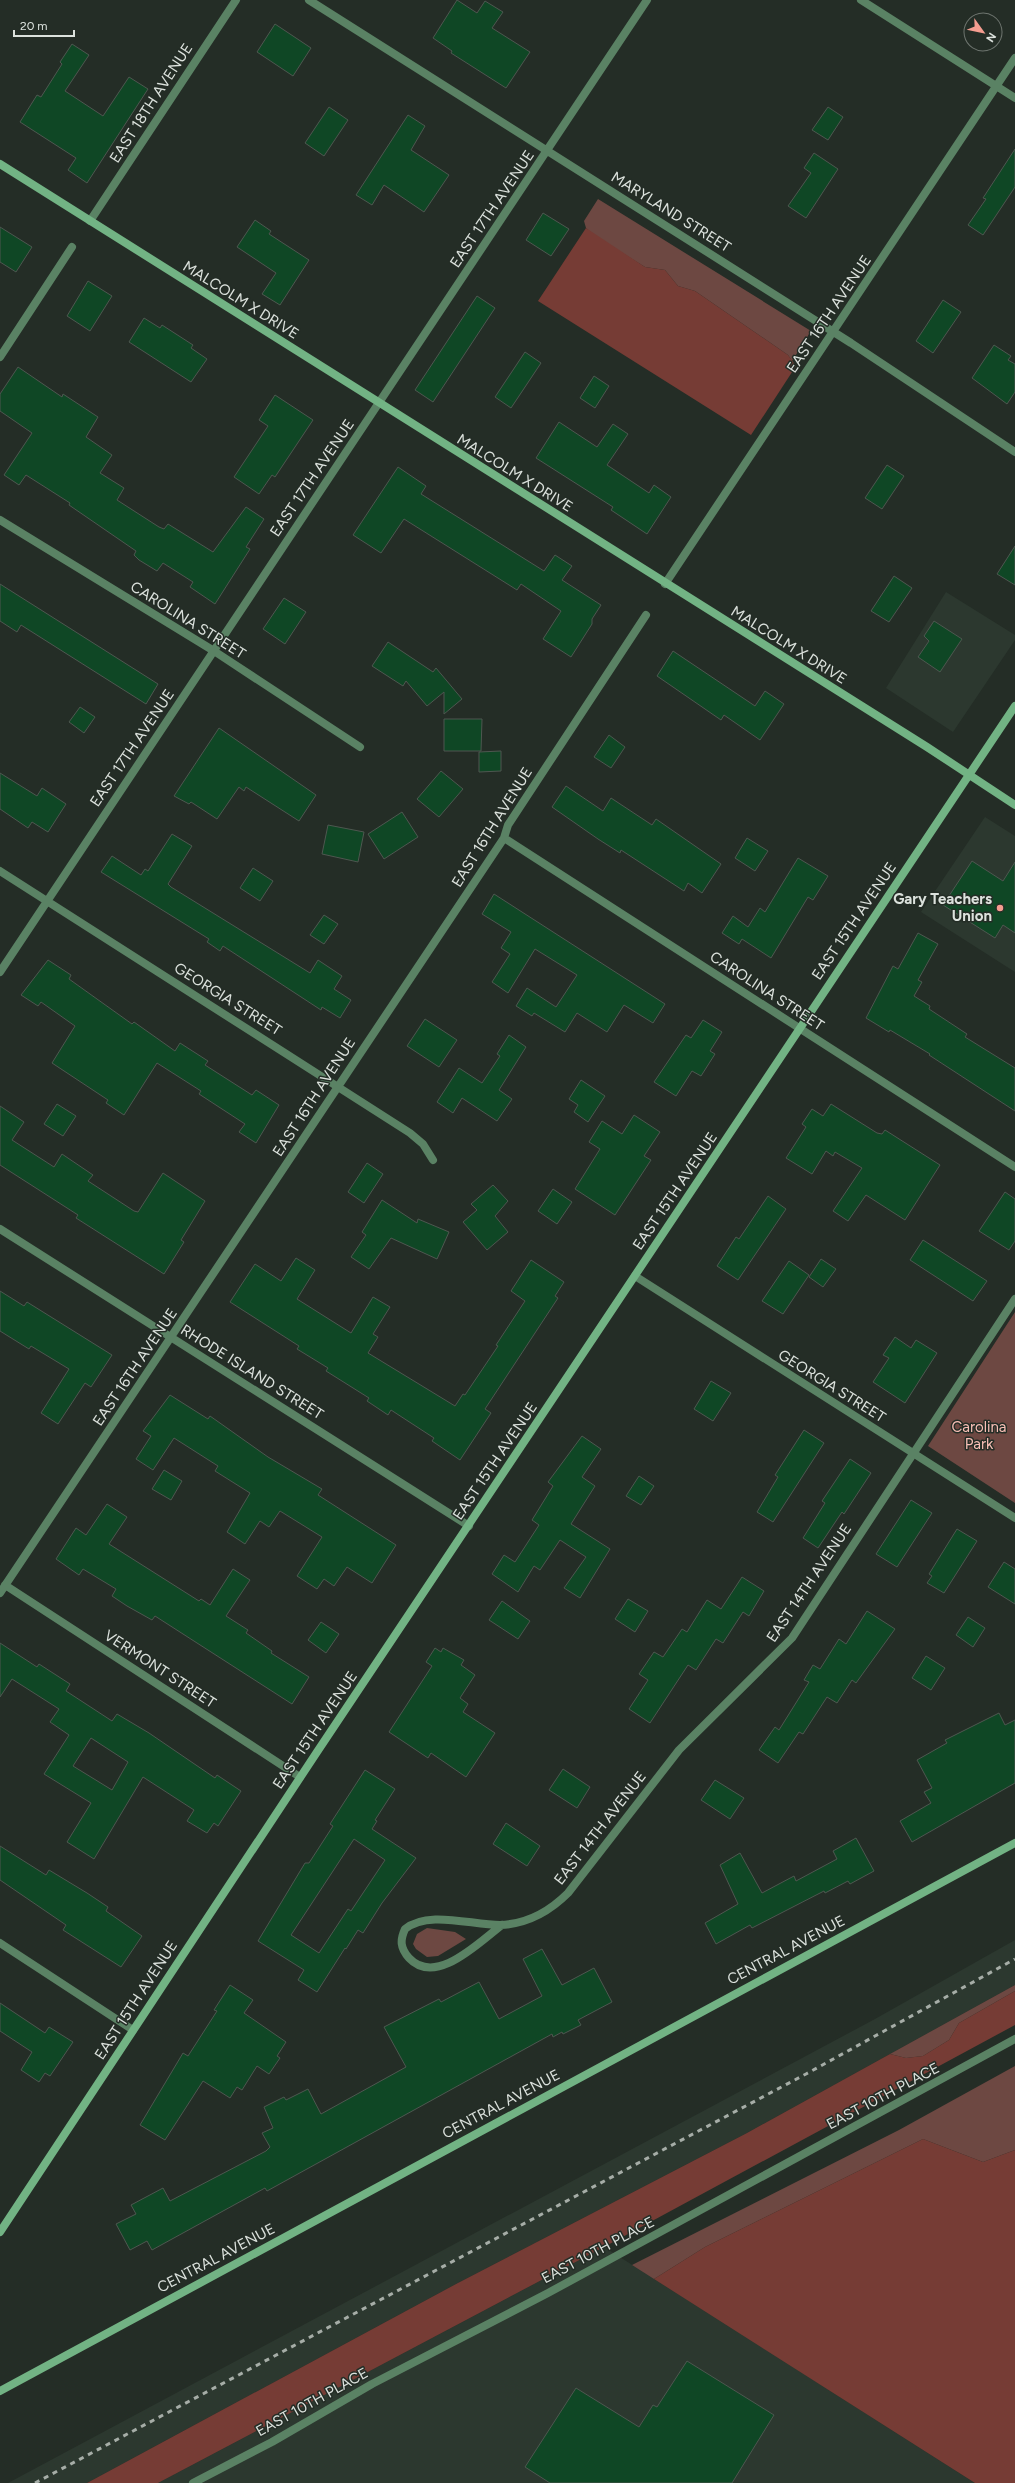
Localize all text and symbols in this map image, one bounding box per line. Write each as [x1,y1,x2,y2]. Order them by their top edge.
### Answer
scale bar [14,12,74,38]
north arrow [963,12,1003,52]
text: 20 m [20,19,48,33]
text: N [983,30,999,44]
street label: EAST 18TH AVENUE [106,40,196,166]
street label: EAST 17TH AVENUE [446,147,538,271]
street label: MARYLAND STREET [608,168,735,257]
street label: EAST 16TH AVENUE [783,252,875,376]
street label: MALCOLM X DRIVE [180,257,302,343]
street label: EAST 17TH AVENUE [266,416,358,540]
street label: MALCOLM X DRIVE [454,430,576,516]
street label: CAROLINA STREET [127,577,249,663]
street label: MALCOLM X DRIVE [728,602,850,688]
street label: EAST 17TH AVENUE [86,686,178,810]
street label: EAST 16TH AVENUE [448,764,536,890]
street label: EAST 15TH AVENUE [808,859,900,983]
place label: Gary Teachers Union [893,890,992,925]
marker: Gary Teachers Union [995,903,1005,913]
street label: CAROLINA STREET [707,947,828,1035]
street label: GEORGIA STREET [171,959,286,1040]
street label: EAST 16TH AVENUE [269,1034,359,1160]
street label: EAST 15TH AVENUE [629,1129,721,1253]
street label: EAST 16TH AVENUE [89,1305,181,1429]
street label: RHODE ISLAND STREET [177,1321,327,1424]
street label: GEORGIA STREET [775,1346,890,1427]
street label: EAST 15TH AVENUE [449,1399,541,1523]
park label: Carolina Park [951,1418,1007,1453]
street label: EAST 14TH AVENUE [763,1520,855,1646]
street label: VERMONT STREET [101,1626,220,1712]
street label: EAST 15TH AVENUE [269,1668,361,1792]
street label: EAST 14TH AVENUE [550,1768,650,1888]
street label: CENTRAL AVENUE [724,1911,848,1989]
street label: EAST 15TH AVENUE [91,1937,181,2063]
street label: EAST 10TH PLACE [823,2059,943,2133]
street label: CENTRAL AVENUE [439,2065,563,2143]
street label: EAST 10TH PLACE [538,2213,658,2287]
street label: CENTRAL AVENUE [154,2219,278,2297]
street label: EAST 10TH PLACE [253,2364,371,2440]

